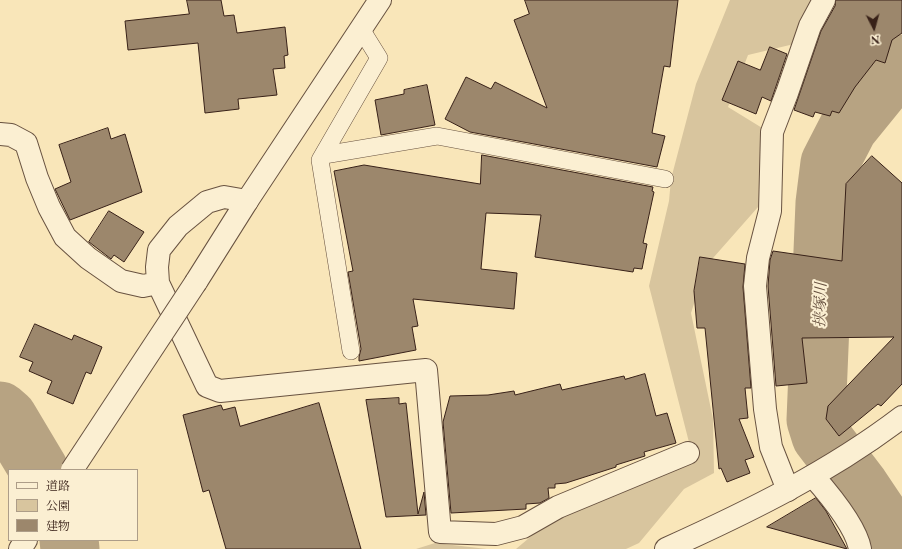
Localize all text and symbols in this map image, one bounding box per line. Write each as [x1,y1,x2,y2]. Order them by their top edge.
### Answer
north arrow [854,8,894,48]
text: N [870,33,880,47]
water label: 挟塚川 [811,282,831,328]
legend [8,469,138,541]
text: 道路 [46,478,70,494]
text: 公園 [46,498,70,514]
text: 建物 [46,518,70,534]

